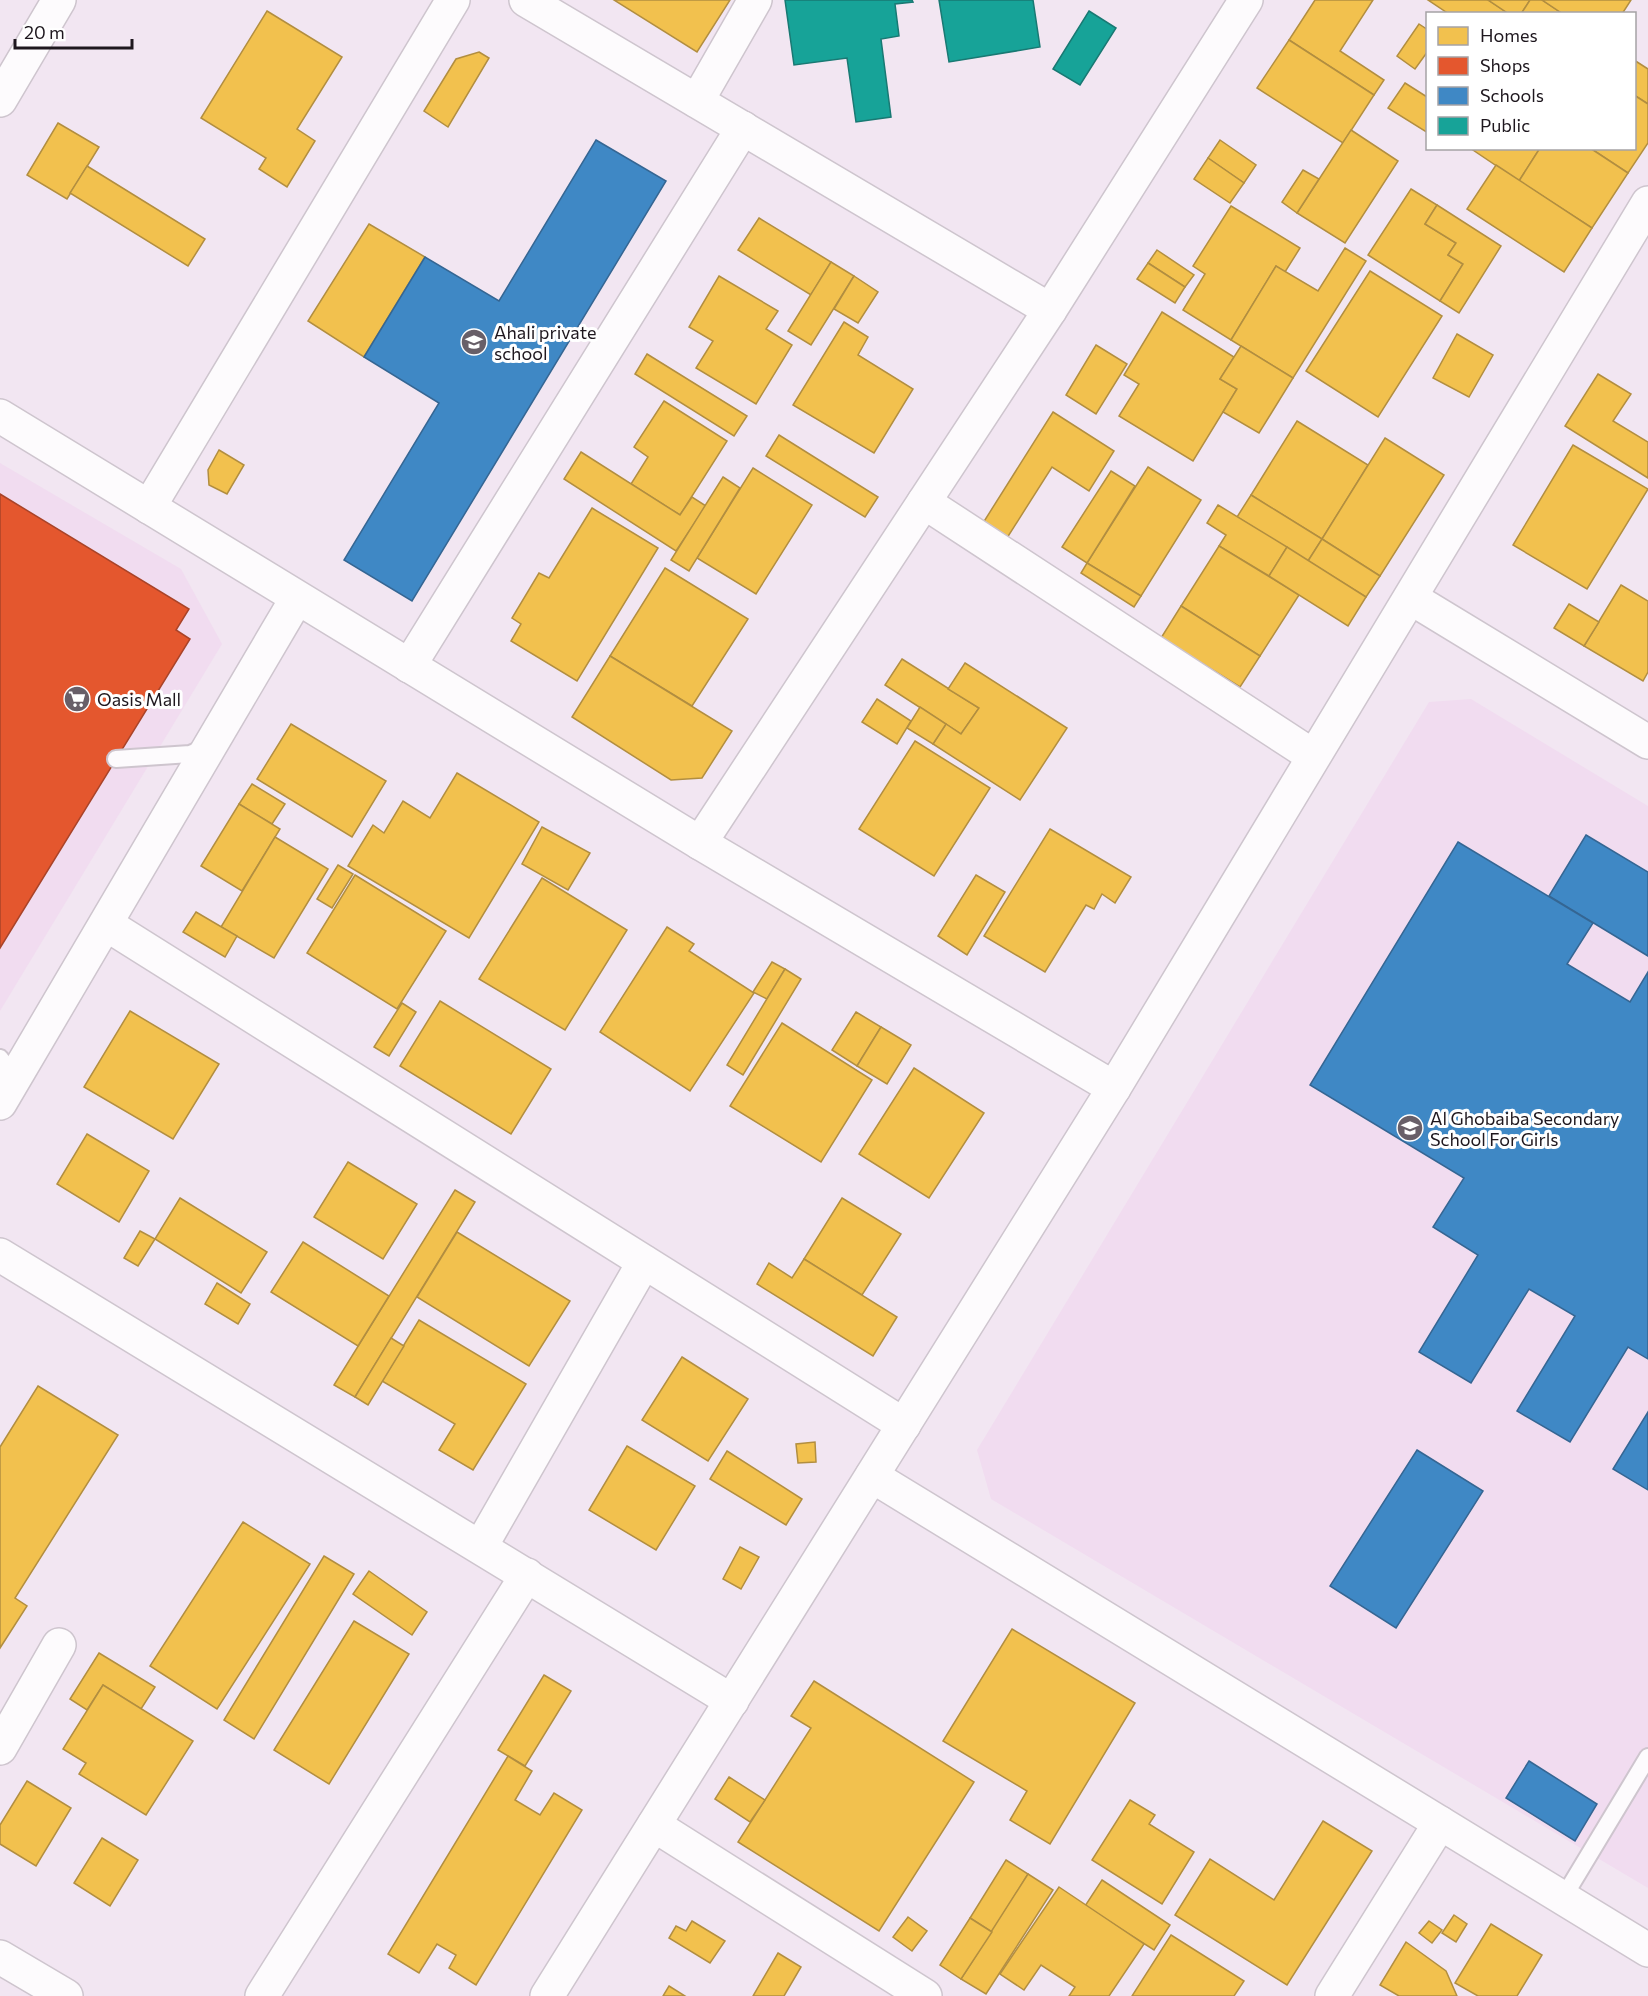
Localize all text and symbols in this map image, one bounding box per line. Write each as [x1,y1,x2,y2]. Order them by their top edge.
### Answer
scale bar [15,12,132,50]
legend [1426,12,1636,150]
text: 20 m [24,21,65,43]
text: Homes [1480,24,1538,46]
text: Shops [1480,54,1530,76]
text: Schools [1480,84,1544,106]
text: Public [1480,114,1530,136]
place label: Ahali private school [494,321,596,364]
school or university icon: Ahali private school [459,327,489,357]
supermarket icon: Oasis Mall [62,684,92,714]
place label: Oasis Mall [97,688,181,710]
place label: Al Ghobaiba Secondary School For Girls [1430,1107,1619,1150]
school or university icon: Al Ghobaiba Secondary School For Girls [1395,1113,1425,1143]

